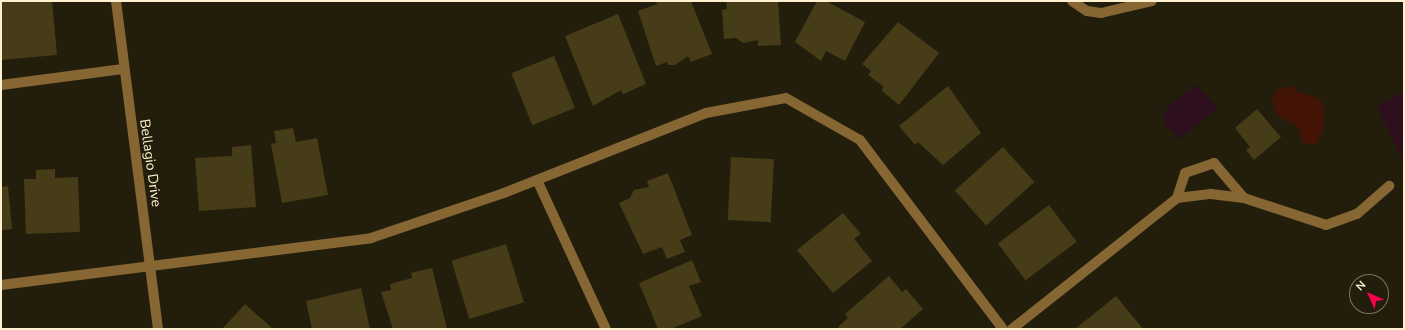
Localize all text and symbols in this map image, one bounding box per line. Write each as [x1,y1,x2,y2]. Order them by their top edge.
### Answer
street label: Bellagio Drive [136,118,164,208]
north arrow [1349,274,1389,314]
text: N [1353,278,1369,294]

